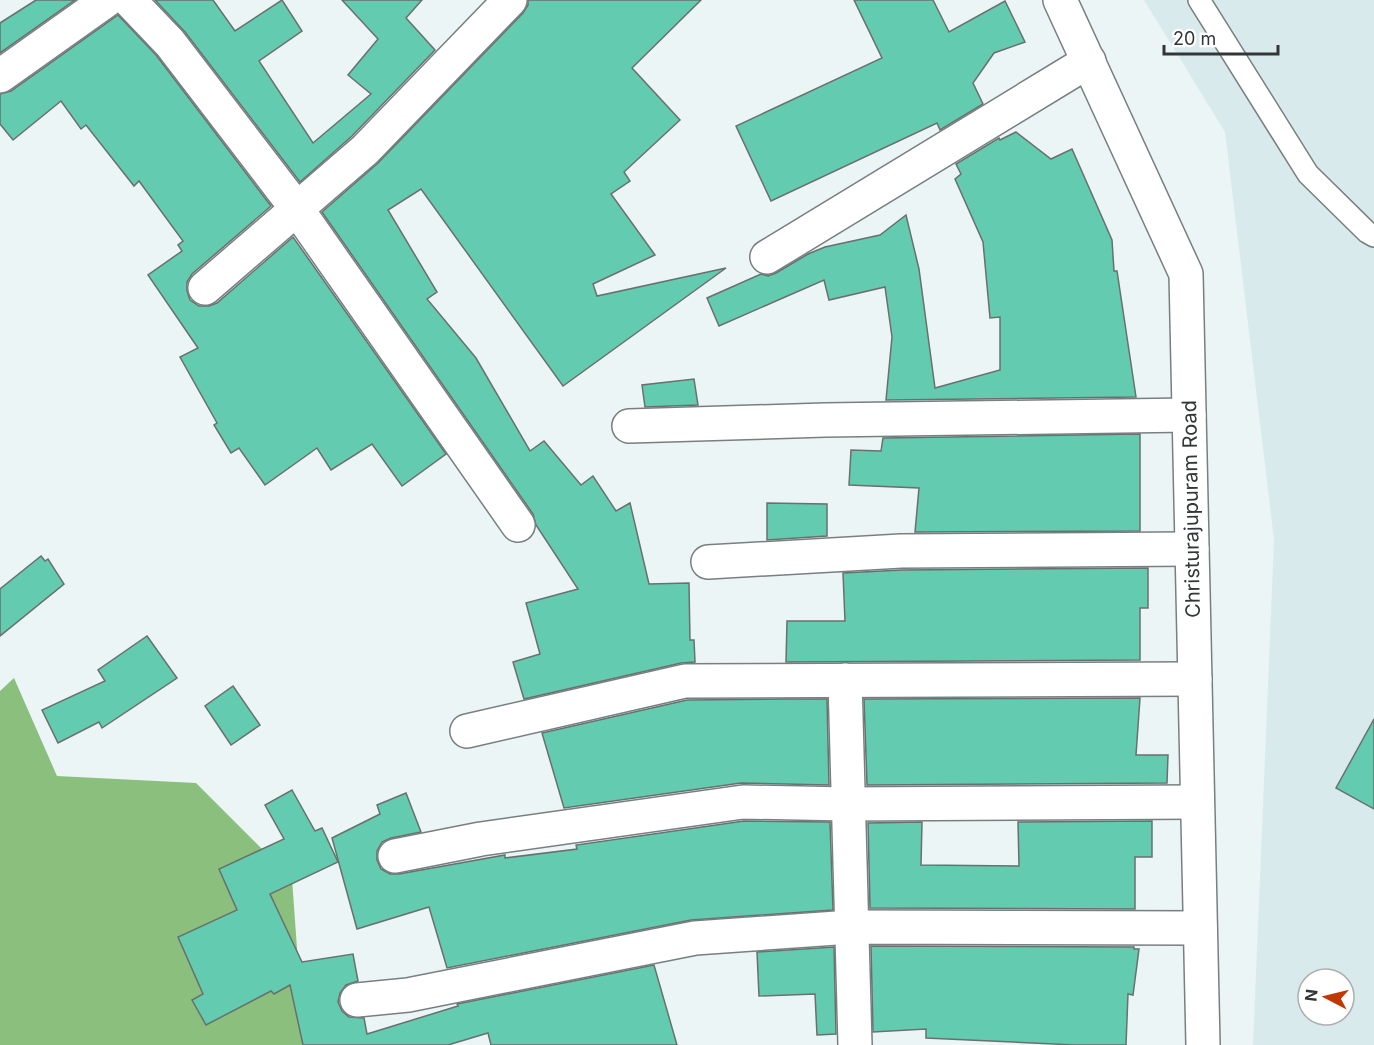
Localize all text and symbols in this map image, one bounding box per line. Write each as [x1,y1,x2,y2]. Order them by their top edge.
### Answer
scale bar [1164,18,1278,56]
text: 20 m [1173,28,1216,49]
street label: Christurajupuram Road [1177,400,1205,618]
north arrow [1296,967,1356,1027]
text: N [1300,988,1322,1002]

